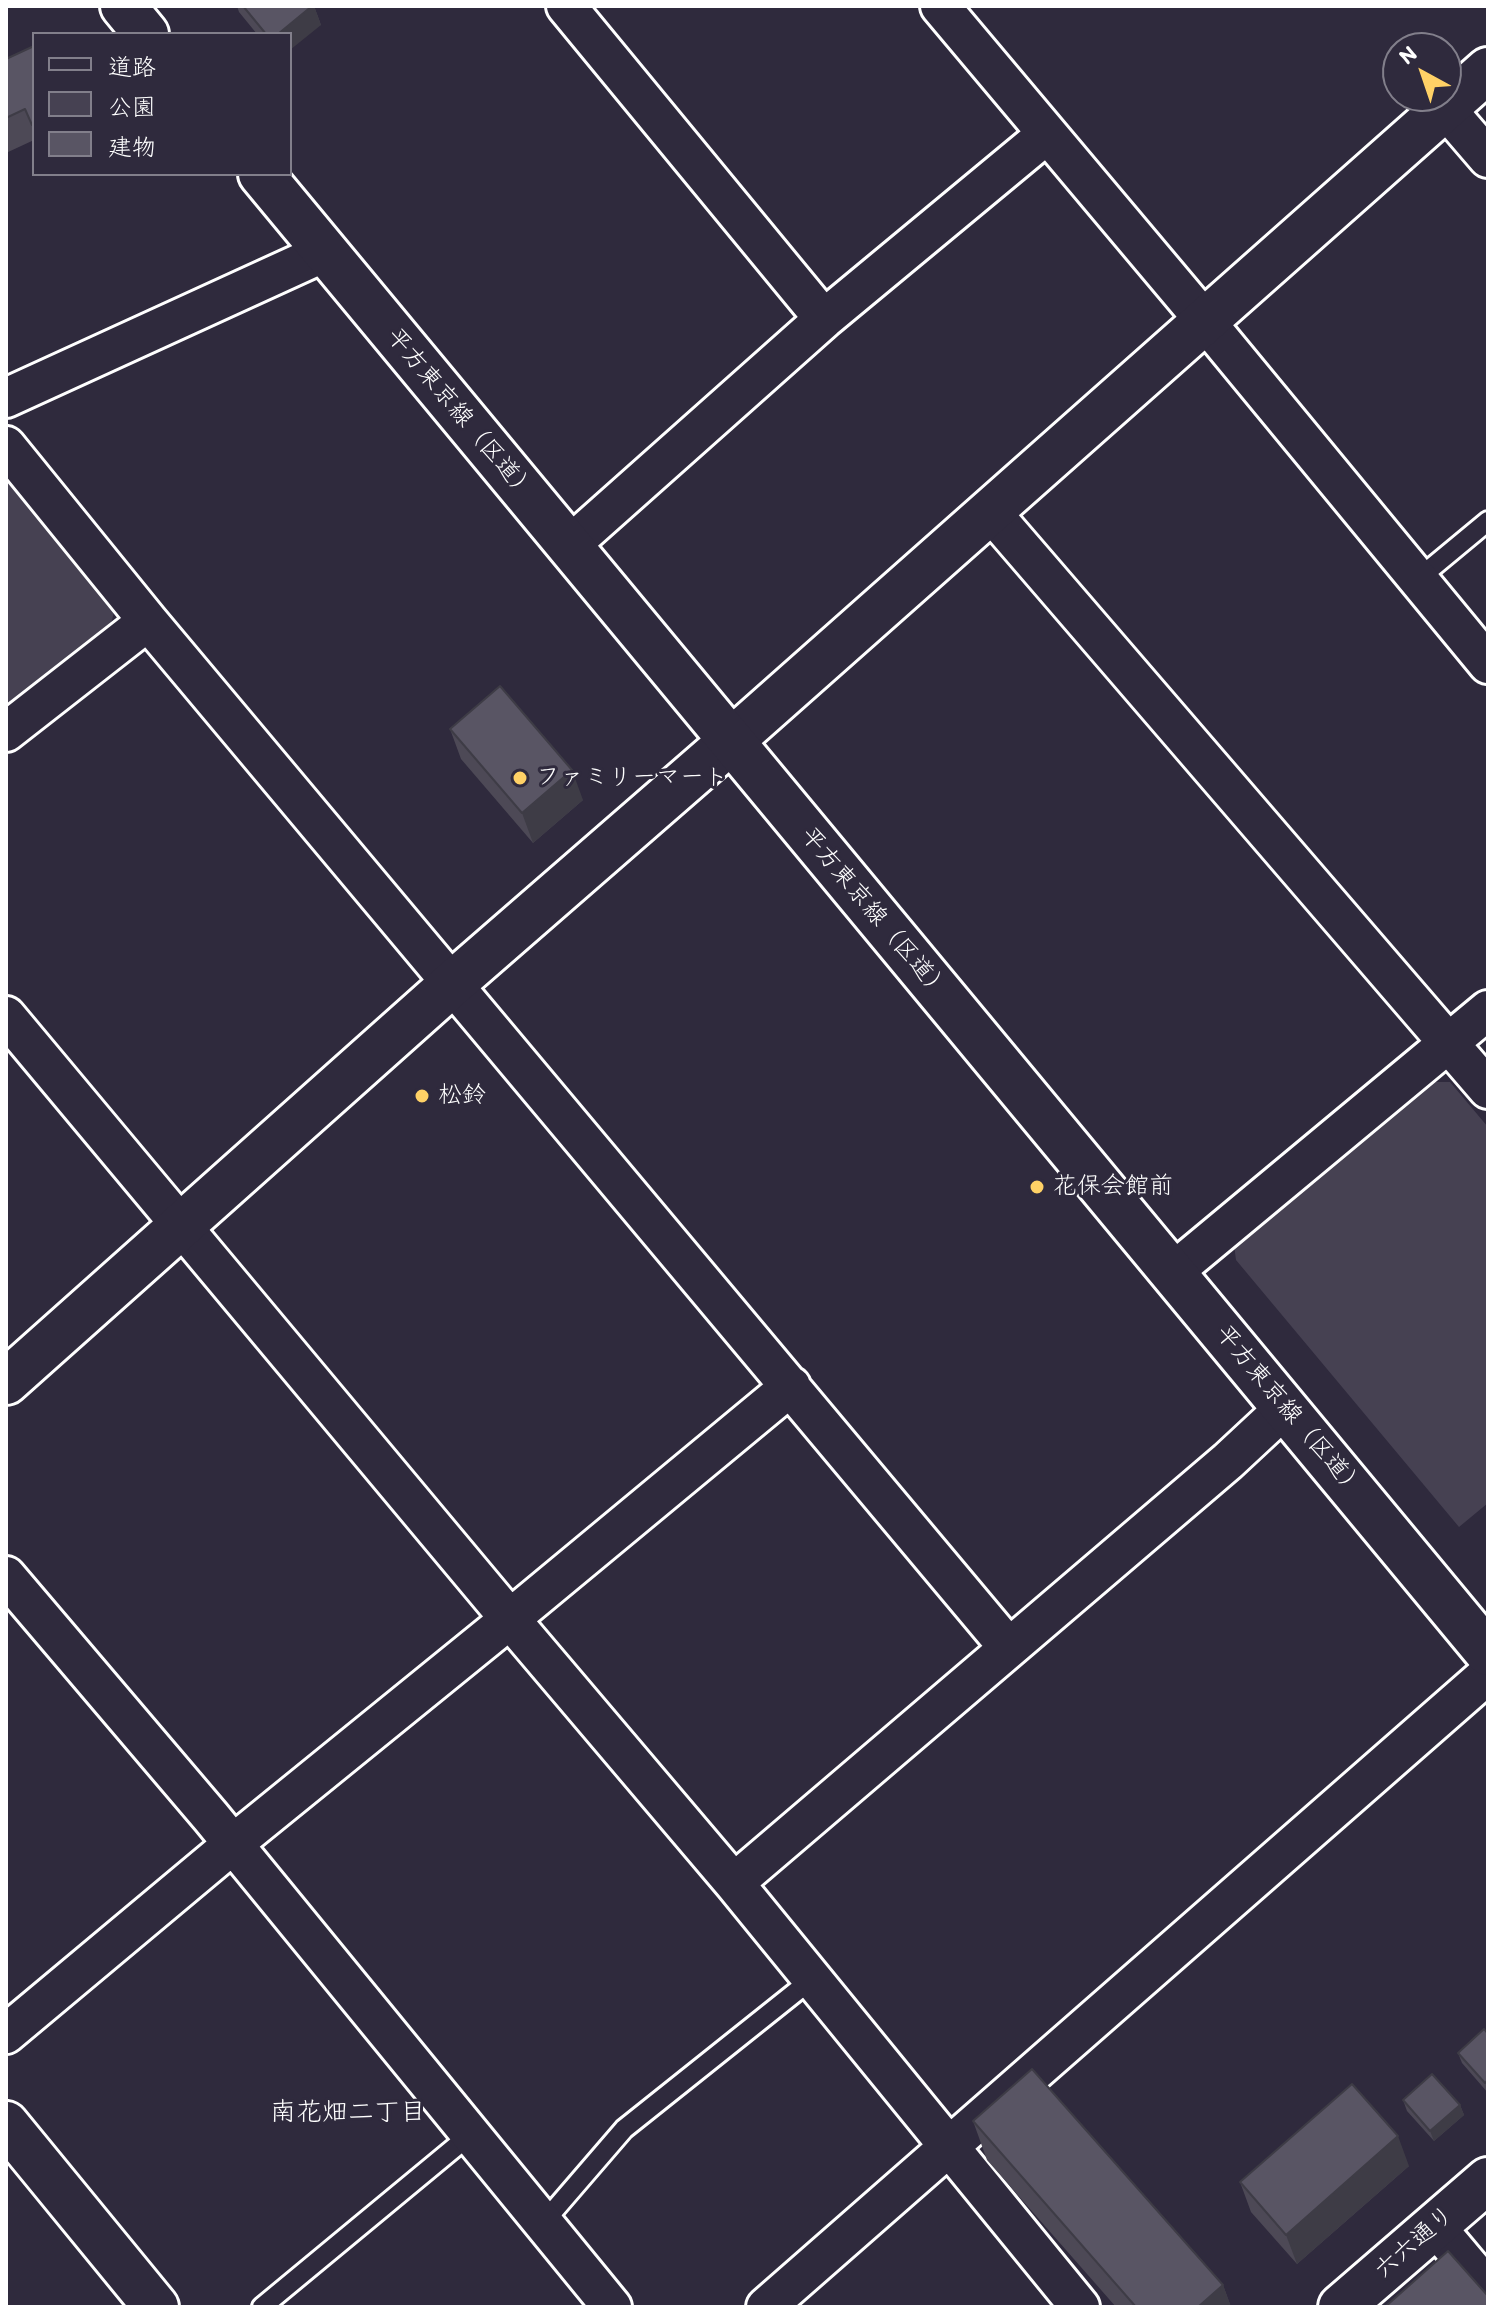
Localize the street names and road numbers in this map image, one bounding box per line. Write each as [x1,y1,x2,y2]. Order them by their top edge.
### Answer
street label: 平方東京線（区道） [380,323,540,507]
street label: 平方東京線（区道） [794,822,954,1006]
street label: 平方東京線（区道） [1209,1320,1369,1504]
street label: 六六通り [1369,2201,1461,2285]

